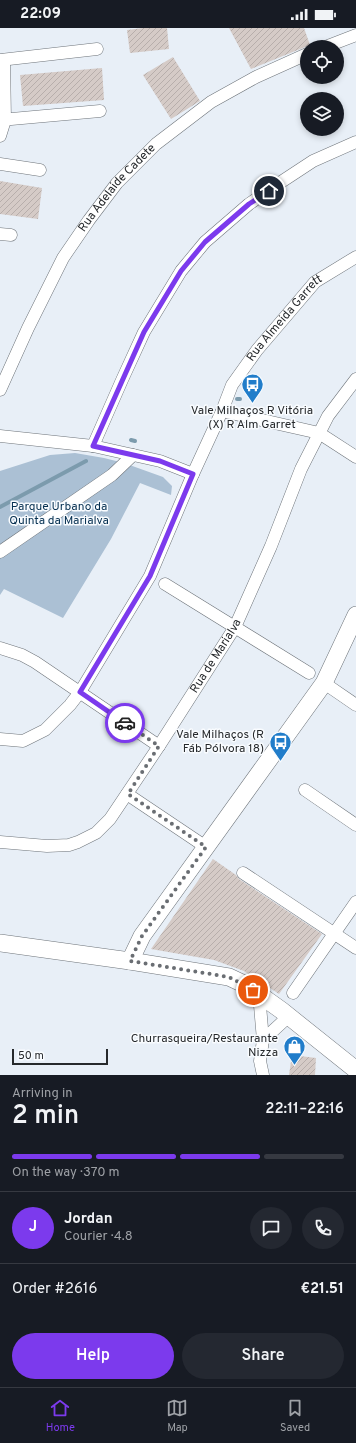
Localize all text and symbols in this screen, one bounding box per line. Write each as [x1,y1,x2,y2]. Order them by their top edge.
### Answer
text: 22:09 [20,5,61,24]
map controls [300,40,344,136]
button: locate [300,40,344,84]
button: layers [300,92,344,136]
street label: Rua Adelaide Cadete [75,141,159,235]
pin [252,174,286,208]
icon: home [258,180,280,202]
street label: Rua Almeida Garrett [243,271,326,365]
bus stop icon: Vale Milhaços R Vitória (X) R Alm Garret [239,371,265,404]
place label: Vale Milhaços R Vitória (X) R Alm Garret [191,403,313,433]
park label: Parque Urbano da Quinta da Marialva [9,499,109,529]
street label: Rua de Marialva [187,617,245,696]
courier [105,703,145,743]
icon: car [114,712,136,734]
place label: Vale Milhaços (R Fáb Pólvora 18) [176,727,264,757]
bus stop icon: Vale Milhaços (R Fáb Pólvora 18) [267,729,293,762]
pin [236,973,270,1007]
icon: bag [242,979,264,1001]
place label: Churrasqueira/Restaurante Nizza [131,1031,278,1061]
shop icon: Churrasqueira/Restaurante Nizza [281,1033,307,1066]
scale bar [12,1047,108,1066]
text: 50 m [18,1049,44,1063]
text: Arriving in [12,1086,73,1102]
text: 2 min [12,1100,79,1133]
text: 22:11–22:16 [265,1100,344,1119]
text: On the way · 370 m [12,1165,120,1181]
button: chat [250,1207,292,1249]
button: phone [302,1207,344,1249]
text: Jordan [64,1210,113,1229]
text: J [29,1218,37,1237]
text: Courier · 4.8 [64,1229,133,1245]
text: Order #2616 [12,1280,97,1299]
text: €21.51 [300,1280,344,1299]
button: Help [12,1333,174,1379]
button: Share [182,1333,344,1379]
tab: Home [46,1397,75,1435]
tab: Map [166,1397,188,1435]
tab: Saved [280,1397,310,1435]

